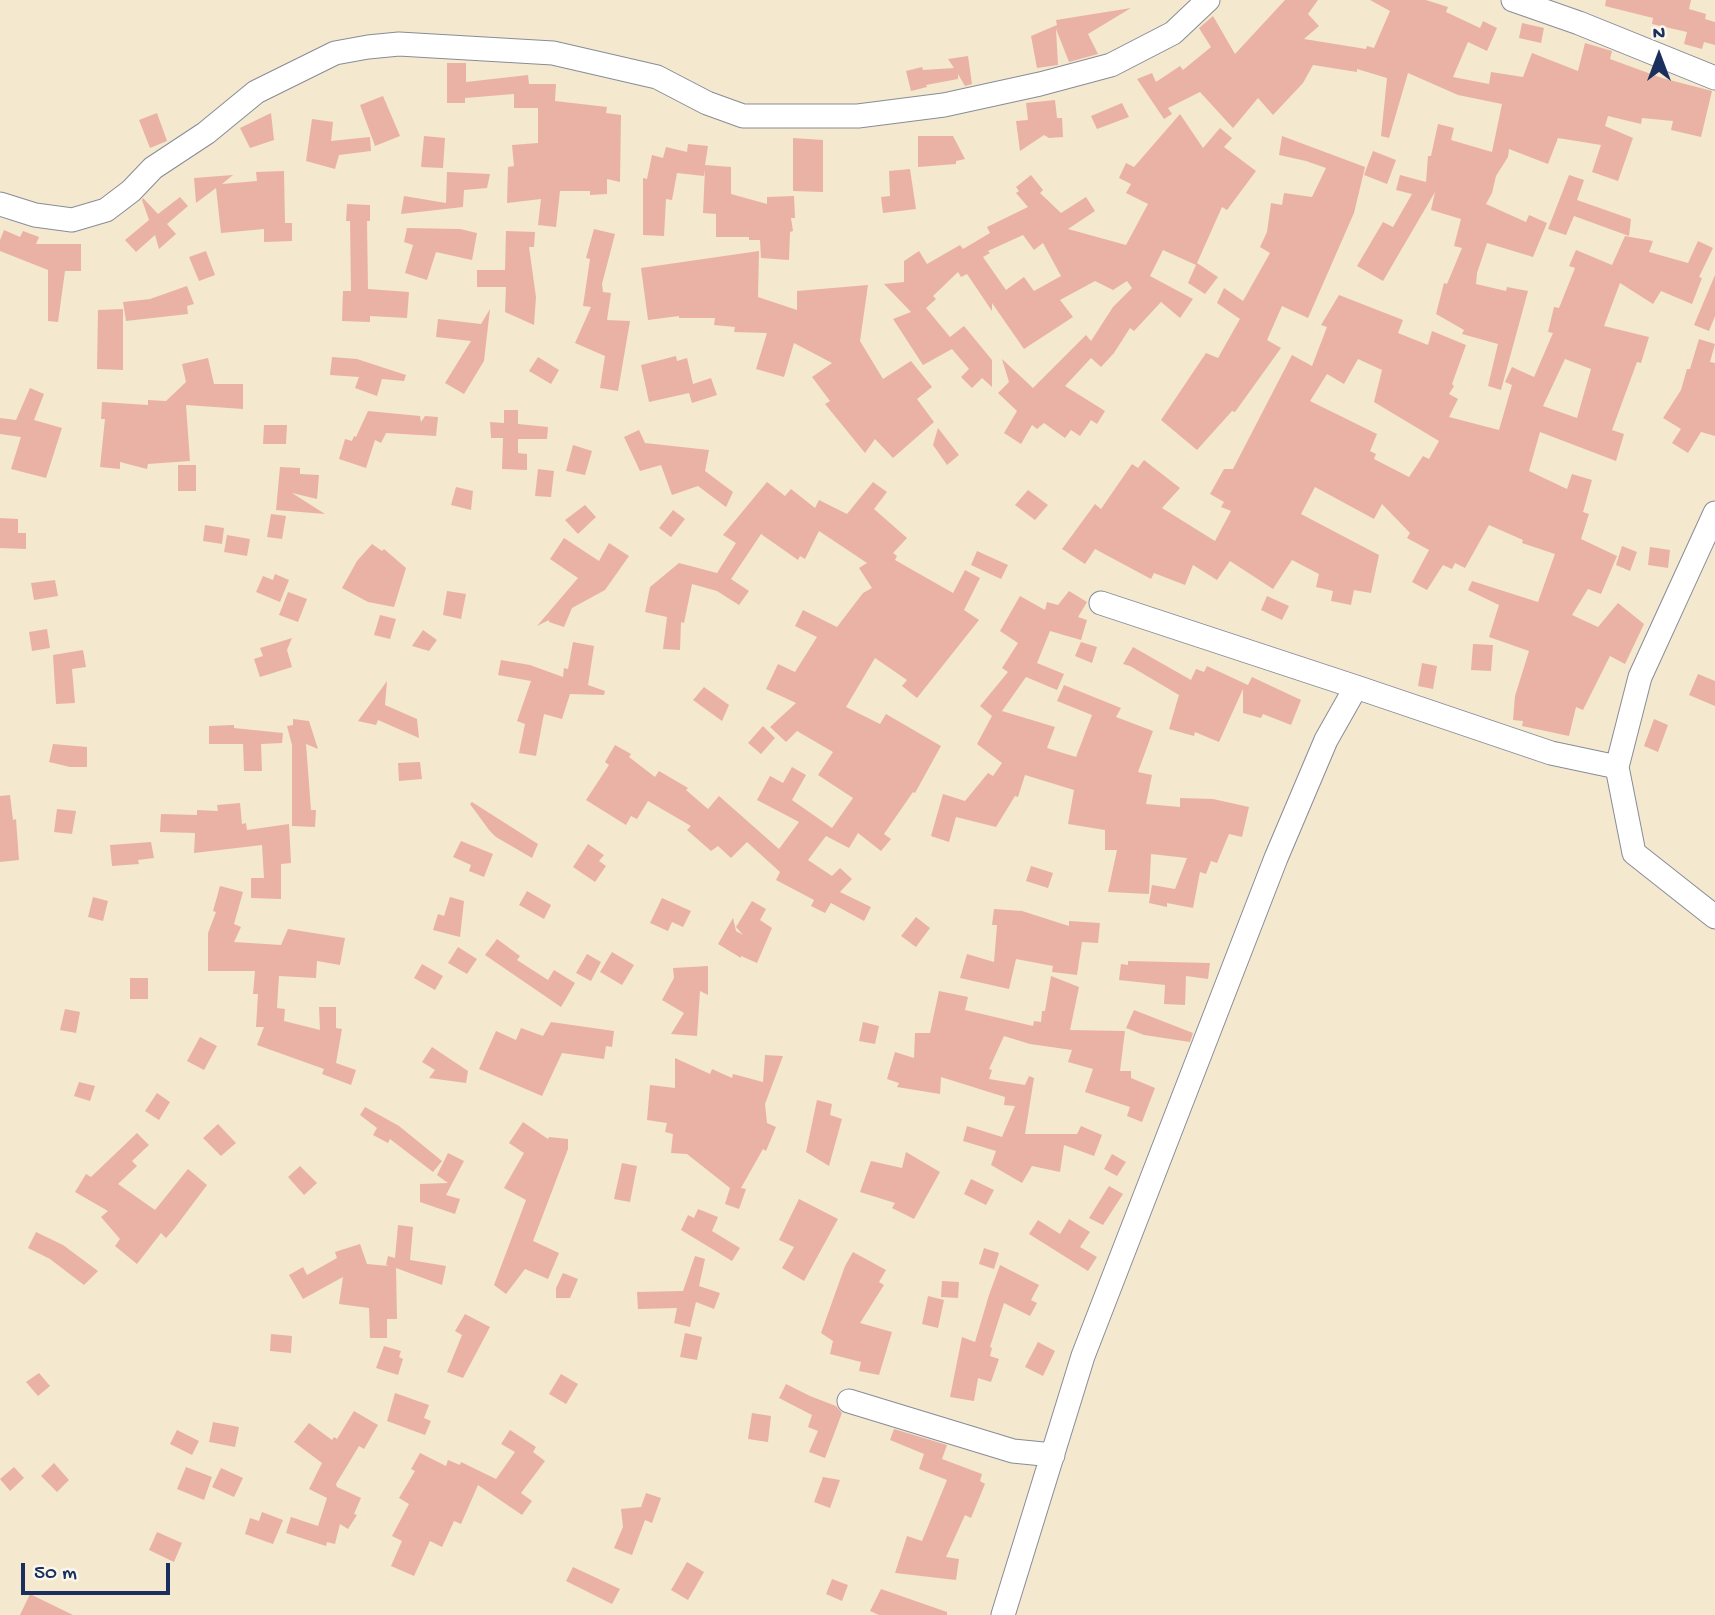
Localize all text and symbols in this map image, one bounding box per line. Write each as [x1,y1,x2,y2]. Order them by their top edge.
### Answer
north arrow [1624,21,1694,91]
text: N [1653,23,1665,46]
scale bar [24,1548,173,1592]
text: 50 m [34,1562,77,1587]

